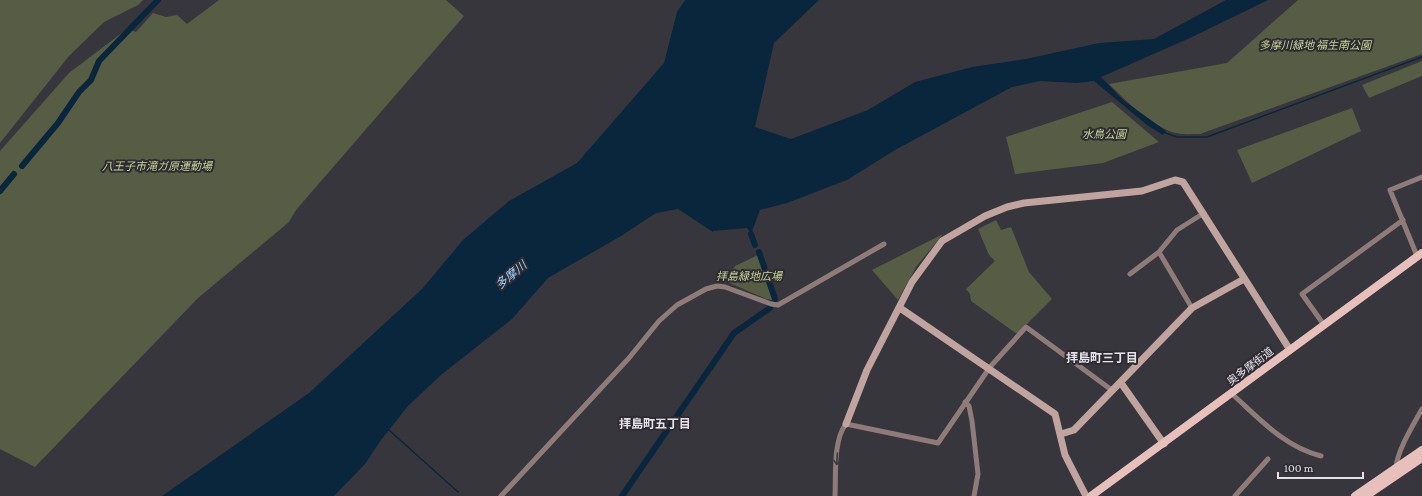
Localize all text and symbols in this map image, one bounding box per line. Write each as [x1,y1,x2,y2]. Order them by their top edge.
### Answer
park label: 多摩川緑地 福生南公園 [1259,39,1373,51]
park label: 水鳥公園 [1082,128,1128,140]
park label: 八王子市滝ガ原運動場 [102,160,214,172]
water label: 多摩川 [493,257,531,292]
park label: 拝島緑地広場 [716,270,784,282]
street label: 奥多摩街道 [1224,345,1276,387]
district label: 拝島町三丁目 [1066,351,1138,365]
district label: 拝島町五丁目 [619,417,691,431]
one-way arrow [834,452,841,465]
scale bar [1278,454,1363,480]
text: 100 m [1284,461,1314,475]

